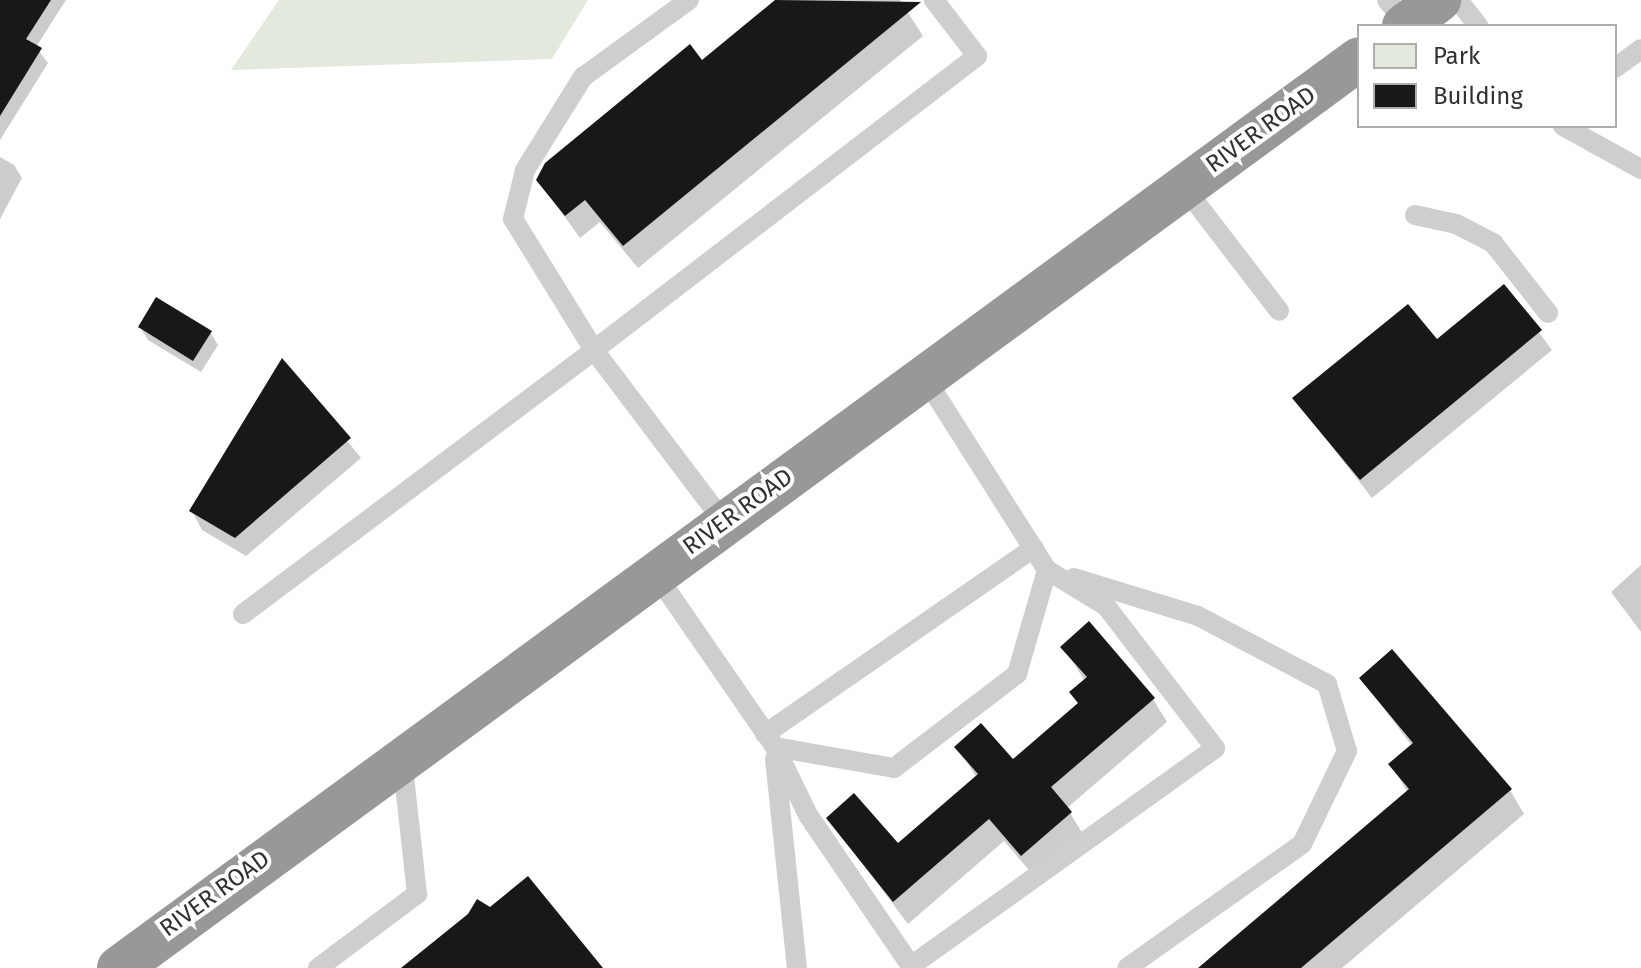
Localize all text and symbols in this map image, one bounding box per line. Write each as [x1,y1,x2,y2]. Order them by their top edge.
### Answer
legend [1357,24,1617,128]
text: Park [1433,42,1480,70]
street label: RIVER ROAD [1201,81,1321,179]
text: Building [1433,82,1523,110]
street label: RIVER ROAD [678,463,798,561]
street label: RIVER ROAD [155,845,275,943]

